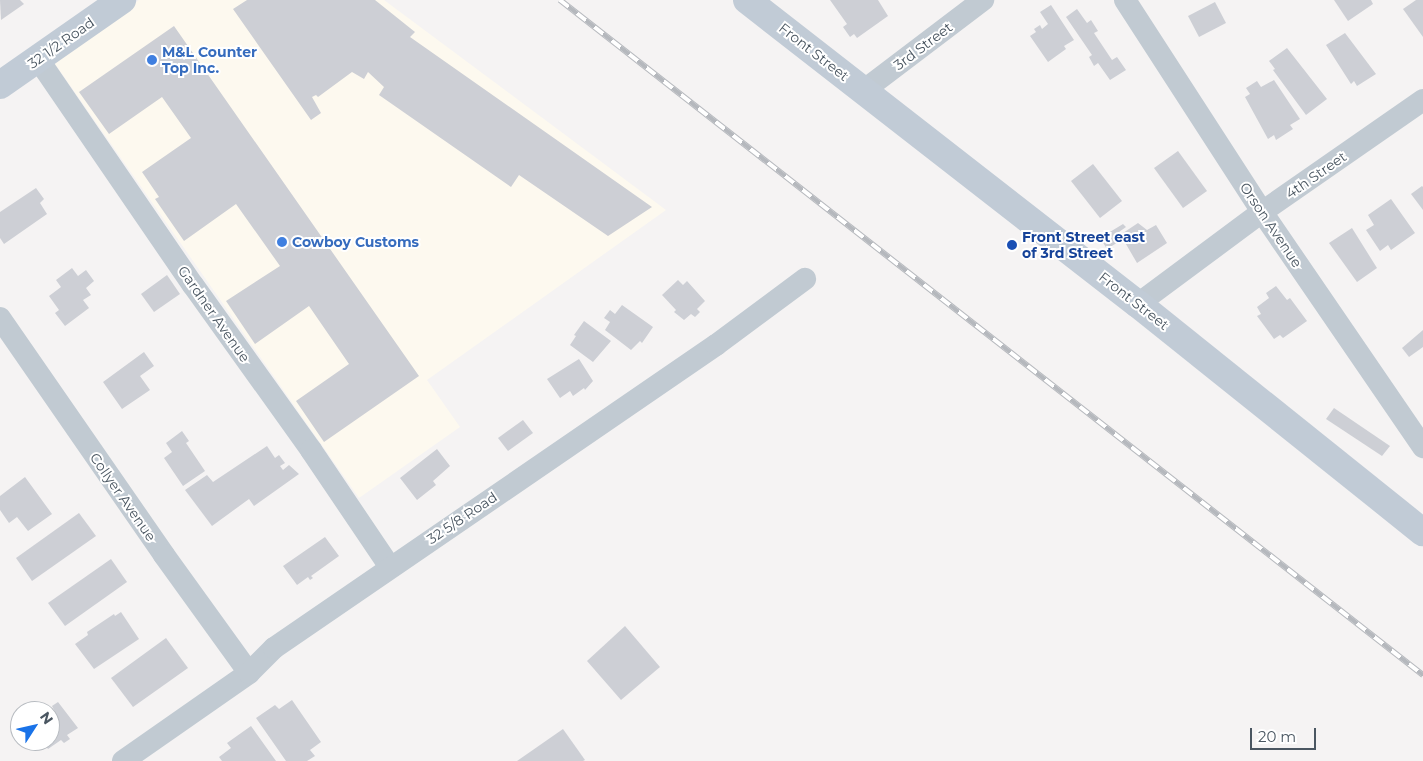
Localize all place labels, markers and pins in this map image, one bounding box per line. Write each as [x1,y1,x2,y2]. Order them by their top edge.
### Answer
place label: M&L Counter Top Inc. [162,44,257,76]
marker: M&L Counter Top Inc. [146,54,158,66]
place label: Front Street east of 3rd Street [1022,229,1145,262]
place label: Cowboy Customs [292,234,419,250]
marker: Cowboy Customs [276,236,288,248]
marker: Front Street east of 3rd Street [1006,239,1018,251]

